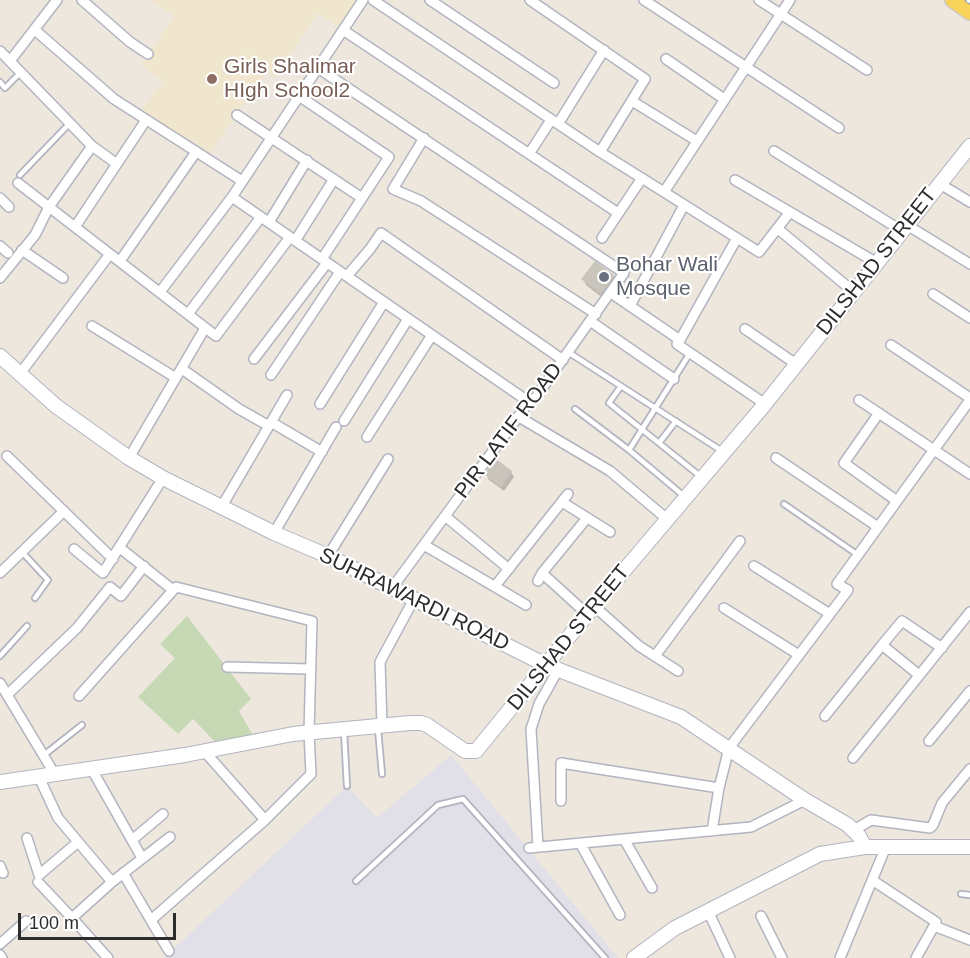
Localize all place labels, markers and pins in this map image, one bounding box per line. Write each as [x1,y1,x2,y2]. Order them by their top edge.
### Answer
place label: Girls Shalimar HIgh School2 [224,54,356,104]
marker: Girls Shalimar HIgh School2 [205,72,219,86]
place label: Bohar Wali Mosque [616,252,718,302]
marker: Bohar Wali Mosque [597,270,611,284]

